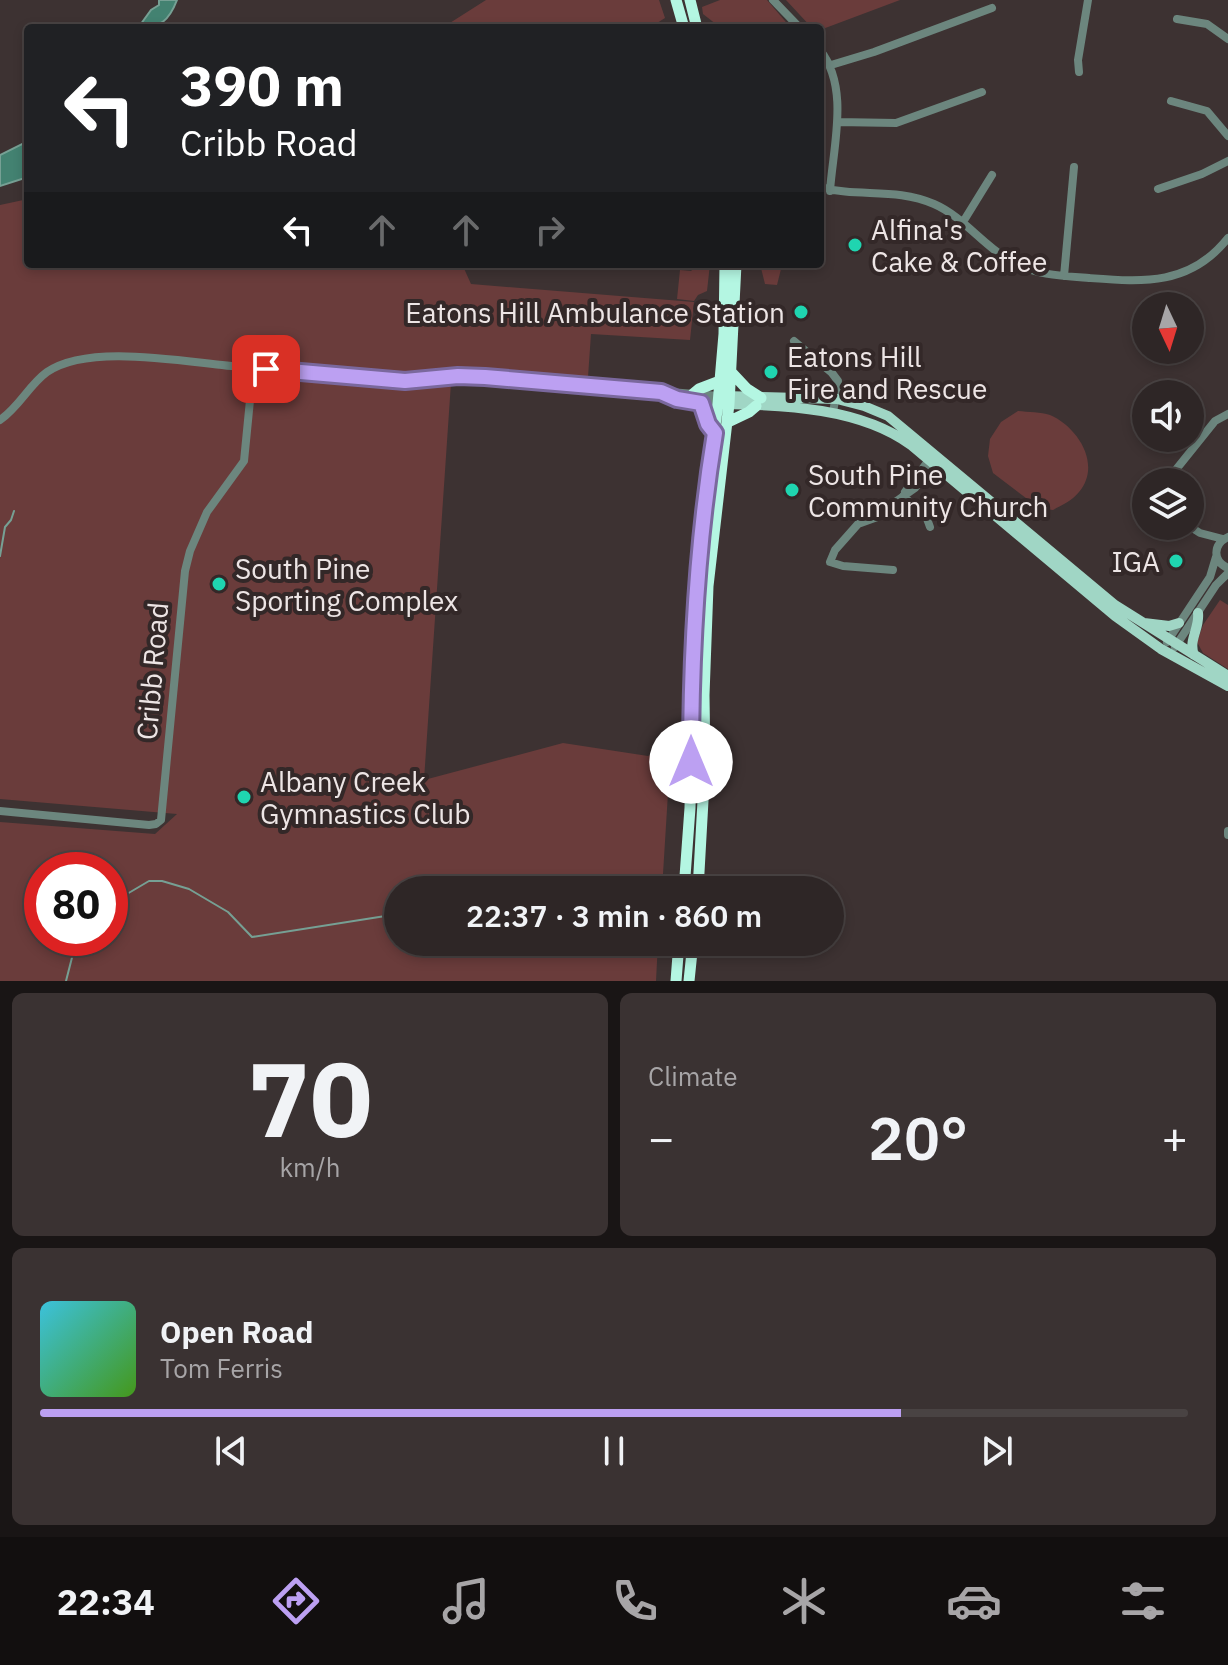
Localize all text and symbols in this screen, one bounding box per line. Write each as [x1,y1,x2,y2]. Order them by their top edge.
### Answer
text: 390 m [180,49,344,121]
icon: left [48,56,152,160]
text: Cribb Road [180,119,358,166]
icon: left [276,208,320,252]
icon: ahead [360,208,404,252]
icon: ahead [444,208,488,252]
icon: right [528,208,572,252]
place label: Alfina's Cake & Coffee [871,211,1047,280]
marker: Alfina's Cake & Coffee [846,236,864,254]
north arrow [1132,292,1204,364]
map controls [1132,292,1204,540]
place label: Eatons Hill Ambulance Station [405,294,785,331]
marker: Eatons Hill Ambulance Station [792,303,810,321]
pin [232,335,300,403]
place label: Eatons Hill Fire and Rescue [787,338,987,407]
icon: arrive [244,347,288,391]
marker: Eatons Hill Fire and Rescue [762,363,780,381]
button: sound [1132,380,1204,452]
place label: South Pine Community Church [808,456,1049,525]
button: layers [1132,468,1204,540]
marker: South Pine Community Church [783,481,801,499]
place label: IGA [1111,543,1160,580]
place label: South Pine Sporting Complex [235,550,458,619]
marker: IGA [1167,552,1185,570]
marker: South Pine Sporting Complex [210,575,228,593]
street label: Cribb Road [128,601,176,741]
position arrow [649,720,733,804]
place label: Albany Creek Gymnastics Club [260,763,470,832]
marker: Albany Creek Gymnastics Club [235,788,253,806]
speed limit sign: 80 [24,852,128,956]
text: 22:37 · 3 min · 860 m [466,896,762,935]
text: 70 [248,1030,372,1166]
text: Climate [648,1059,738,1093]
text: 20° [868,1098,968,1177]
text: − [648,1109,674,1166]
text: + [1162,1109,1188,1166]
text: km/h [279,1150,341,1184]
text: Open Road [160,1312,313,1351]
text: Tom Ferris [160,1351,283,1385]
icon: previous [209,1429,253,1473]
icon: pause [592,1429,636,1473]
icon: next [975,1429,1019,1473]
icon: directions [268,1573,324,1629]
icon: music [438,1573,494,1629]
icon: phone [607,1573,663,1629]
icon: climate [776,1573,832,1629]
icon: car [946,1573,1002,1629]
icon: filters [1115,1573,1171,1629]
text: 22:34 [57,1578,155,1625]

